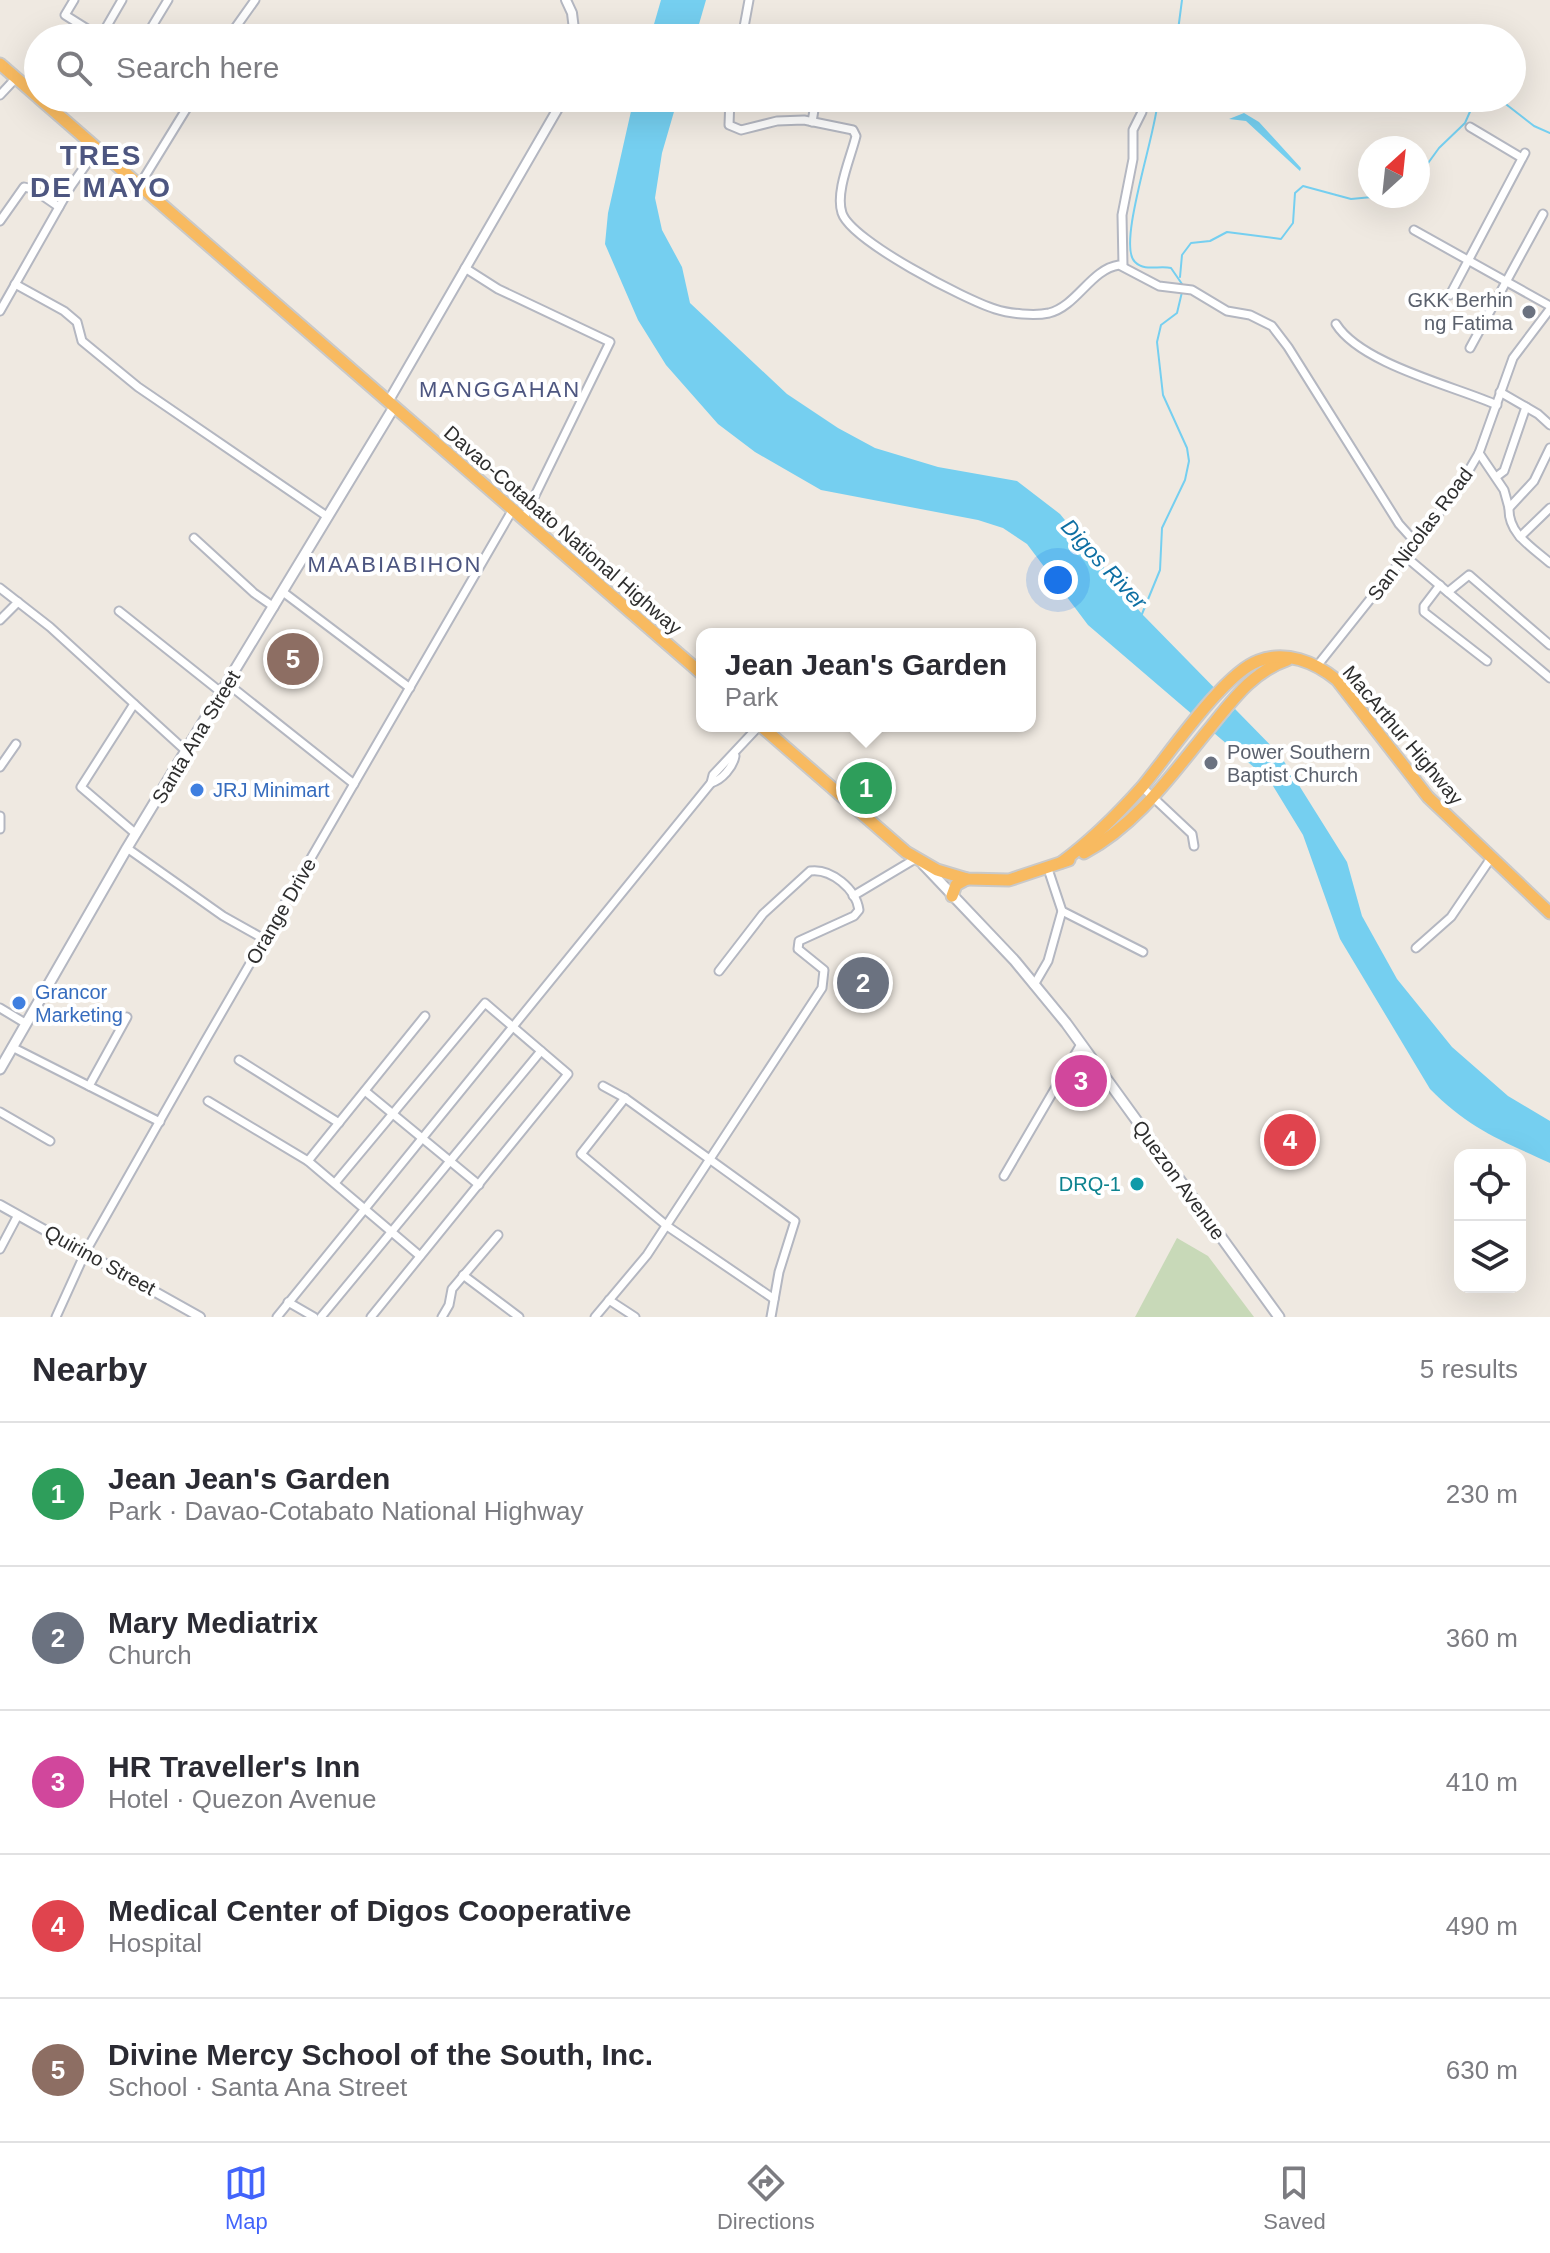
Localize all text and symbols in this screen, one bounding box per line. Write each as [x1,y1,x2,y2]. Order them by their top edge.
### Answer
search box [24,24,1526,112]
icon: search [52,46,96,90]
text: Search here [116,51,279,84]
north arrow [1358,136,1430,208]
district label: TRES DE MAYO [30,140,172,203]
place label: GKK Berhin ng Fatima [1407,289,1514,334]
marker: GKK Berhin ng Fatima [1520,303,1538,321]
district label: MANGGAHAN [419,377,581,402]
street label: Davao-Cotabato National Highway [440,421,686,639]
street label: San Nicolas Road [1363,463,1477,605]
water label: Digos River [1056,514,1153,615]
district label: MAABIABIHON [308,552,482,577]
your location [1038,560,1078,600]
popup [696,628,1036,732]
pin: 5 [267,629,319,689]
text: Jean Jean's Garden [725,648,1007,681]
street label: MacArthur Highway [1338,661,1468,809]
street label: Santa Ana Street [148,666,245,807]
text: Park [725,682,778,712]
place label: Power Southern Baptist Church [1227,741,1370,786]
marker: Power Southern Baptist Church [1202,754,1220,772]
pin: 1 [840,758,892,818]
place label: JRJ Minimart [213,779,330,801]
marker: JRJ Minimart [188,781,206,799]
street label: Orange Drive [242,854,320,968]
pin: 2 [837,953,889,1013]
place label: Grancor Marketing [35,981,123,1026]
marker: Grancor Marketing [10,994,28,1012]
pin: 3 [1055,1051,1107,1111]
pin: 4 [1264,1110,1316,1170]
street label: Quezon Avenue [1128,1116,1230,1244]
map controls [1454,1149,1526,1293]
button: locate [1454,1149,1526,1221]
place label: DRQ-1 [1059,1173,1121,1195]
marker: DRQ-1 [1128,1175,1146,1193]
street label: Quirino Street [41,1220,160,1300]
button: layers [1454,1221,1526,1293]
text: Nearby [32,1350,147,1388]
text: 5 results [1420,1354,1518,1384]
text: Jean Jean's Garden [108,1462,390,1495]
text: 1 [51,1479,65,1509]
text: 230 m [1446,1479,1518,1509]
text: Park · Davao-Cotabato National Highway [108,1496,583,1526]
text: Mary Mediatrix [108,1606,318,1639]
text: 2 [51,1623,65,1653]
text: 360 m [1446,1623,1518,1653]
text: Church [108,1640,192,1670]
text: HR Traveller's Inn [108,1750,360,1783]
text: 3 [51,1767,65,1797]
text: 410 m [1446,1767,1518,1797]
text: Hotel · Quezon Avenue [108,1784,376,1814]
text: Medical Center of Digos Cooperative [108,1894,631,1927]
text: 4 [51,1911,65,1941]
text: 490 m [1446,1911,1518,1941]
text: Hospital [108,1928,202,1958]
text: Divine Mercy School of the South, Inc. [108,2038,653,2071]
text: 5 [51,2055,65,2085]
text: 630 m [1446,2055,1518,2085]
text: School · Santa Ana Street [108,2072,407,2102]
tab: Map [224,2161,268,2235]
tab: Directions [717,2161,815,2235]
tab: Saved [1263,2161,1326,2235]

